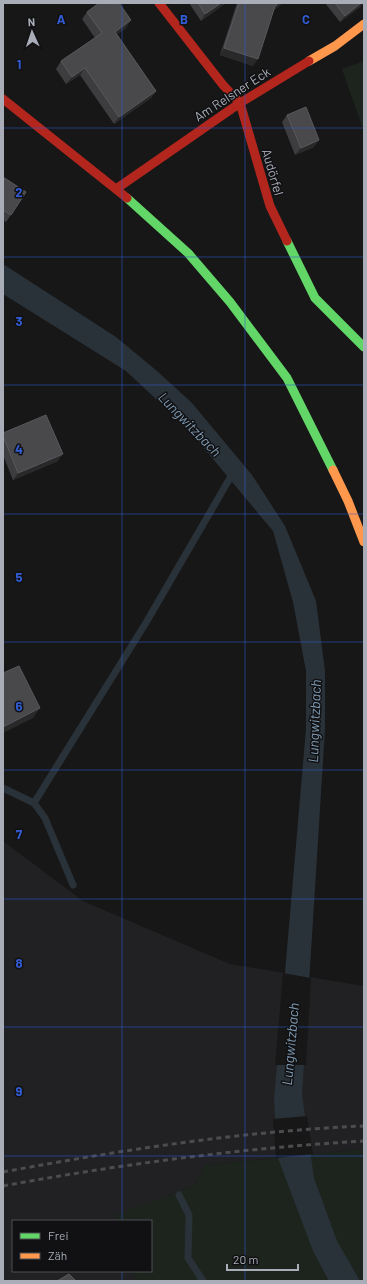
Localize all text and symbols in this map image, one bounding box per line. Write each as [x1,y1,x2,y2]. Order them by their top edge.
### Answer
text: A [57,11,66,27]
text: B [180,11,188,27]
text: C [302,11,310,27]
north arrow [12,12,52,52]
text: N [27,15,35,28]
text: 1 [17,56,21,72]
street label: Am Relsner Eck [191,63,274,125]
street label: Audörfel [259,147,287,197]
text: 2 [15,184,23,200]
text: 3 [15,313,23,329]
water label: Lungwitzbach [155,388,225,460]
text: 4 [15,441,23,457]
text: 5 [15,569,23,585]
water label: Lungwitzbach [304,679,324,763]
text: 6 [16,698,23,714]
text: 7 [16,826,23,842]
text: 8 [15,955,23,971]
water label: Lungwitzbach [278,1002,302,1086]
text: 9 [16,1083,23,1099]
legend [12,1220,152,1272]
text: Frei [48,1228,68,1242]
scale bar [227,1246,298,1272]
text: Zäh [48,1248,67,1262]
text: 20 m [233,1252,259,1266]

